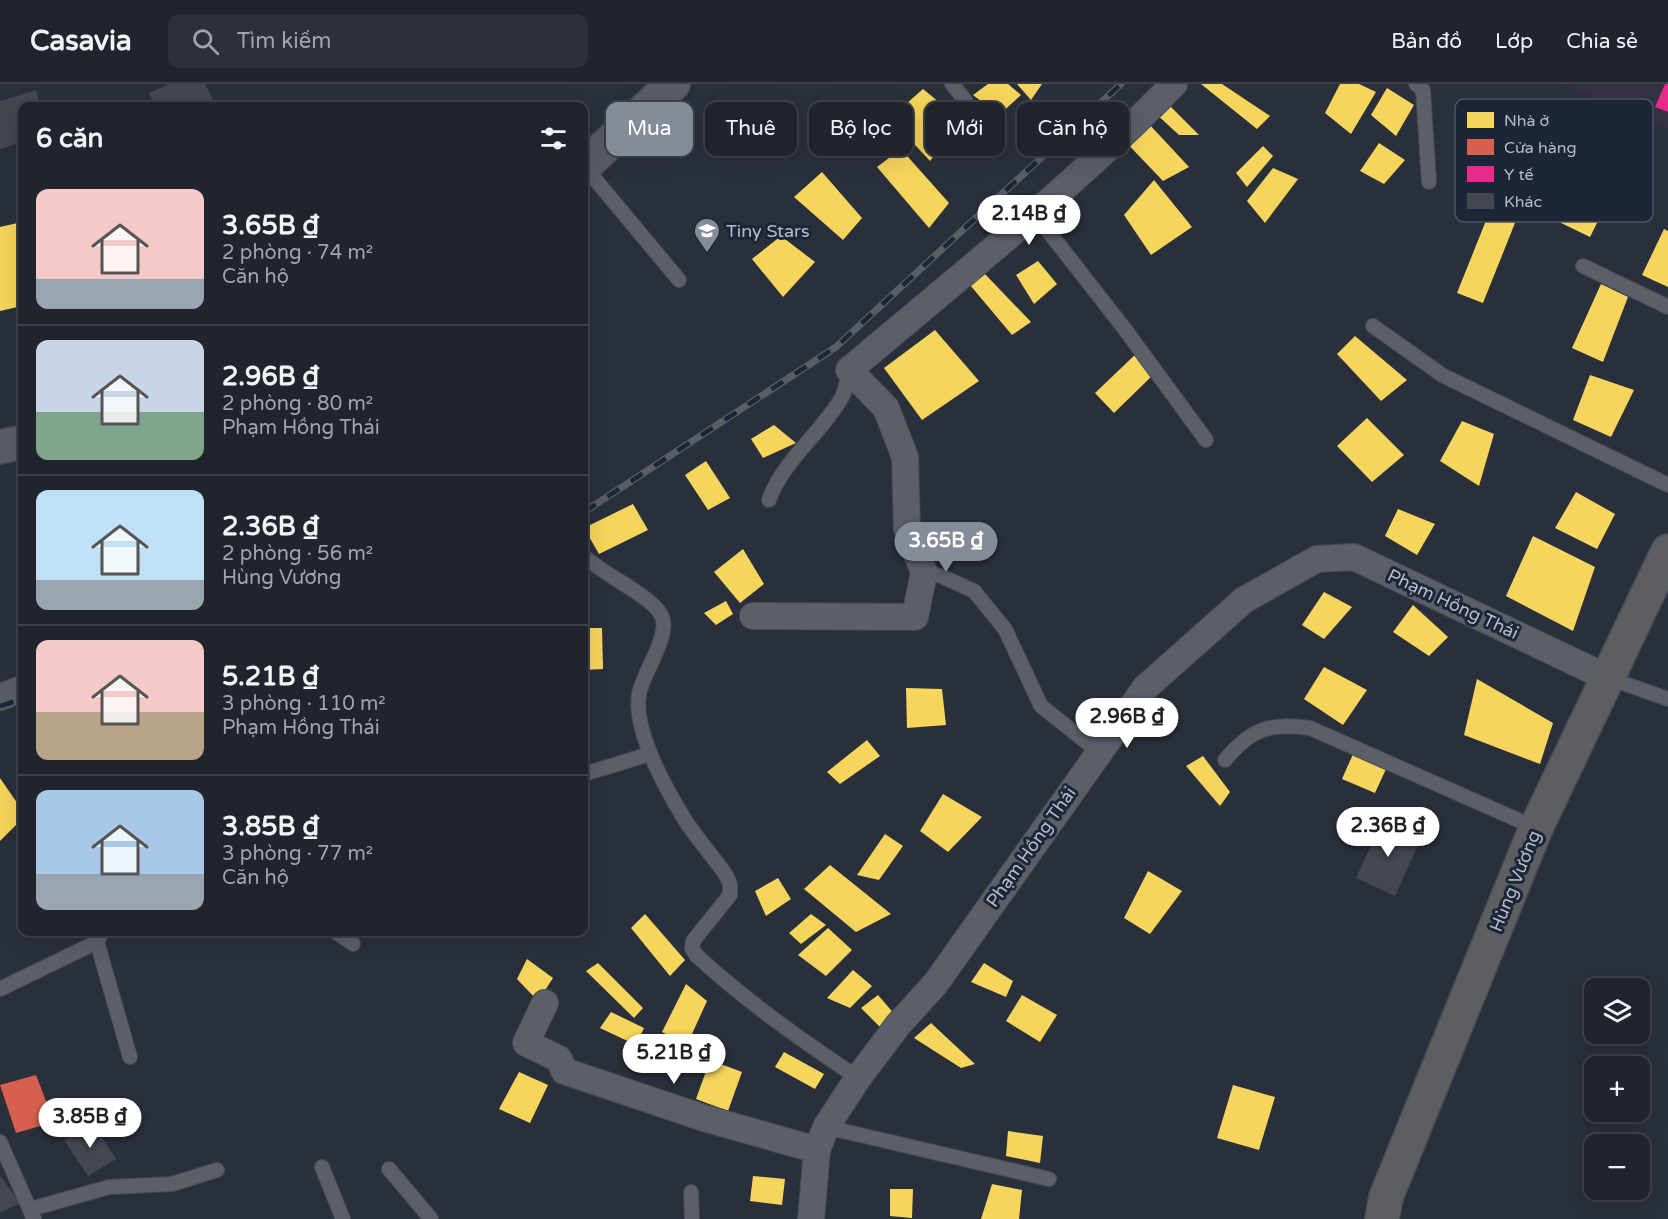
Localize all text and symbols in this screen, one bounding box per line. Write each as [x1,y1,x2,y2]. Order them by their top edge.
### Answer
search box [168,14,588,68]
text: Casavia [30,24,132,58]
icon: search [189,25,222,58]
text: Tìm kiếm [237,28,331,54]
text: Bản đồ [1391,29,1462,54]
text: Lớp [1495,29,1533,54]
text: Chia sẻ [1566,29,1638,54]
legend [1455,99,1653,222]
chip: Mua [606,102,693,156]
chip: Thuê [705,102,797,156]
chip: Bộ lọc [809,102,913,156]
chip: Mới [925,102,1005,156]
chip: Căn hộ [1017,102,1129,156]
text: Nhà ở [1504,111,1549,131]
icon: filters [537,122,570,155]
text: 6 căn [36,123,103,154]
text: Cửa hàng [1504,138,1577,158]
text: Y tế [1504,165,1533,185]
text: Khác [1504,192,1542,212]
pin: 2.14B ₫ [974,195,1084,246]
text: 2.14B ₫ [991,202,1067,226]
text: 3.65B ₫ [222,210,320,241]
icon: home [84,213,156,285]
school or university icon: Tiny Stars [692,216,722,254]
place label: Tiny Stars [726,220,810,242]
text: 2 phòng · 74 m² [222,241,373,265]
text: Căn hộ [222,265,289,289]
text: 2.96B ₫ [222,361,320,392]
icon: home [84,364,156,436]
text: 2 phòng · 80 m² [222,392,373,416]
text: Phạm Hồng Thái [222,416,380,440]
text: 2.36B ₫ [222,511,320,542]
icon: home [84,514,156,586]
pin: 3.65B ₫ [891,522,1001,573]
text: 3.65B ₫ [908,529,984,553]
text: 2 phòng · 56 m² [222,542,373,566]
street label: Phạm Hồng Thái [1384,564,1522,644]
text: Hùng Vương [222,566,341,590]
text: 5.21B ₫ [222,661,319,692]
icon: home [84,664,156,736]
text: 3 phòng · 110 m² [222,692,386,716]
pin: 2.96B ₫ [1072,698,1182,749]
text: 2.96B ₫ [1089,705,1165,729]
text: Phạm Hồng Thái [222,716,380,740]
street label: Phạm Hồng Thái [981,783,1081,911]
pin: 2.36B ₫ [1333,807,1443,858]
text: 3.85B ₫ [222,811,319,842]
icon: home [84,814,156,886]
text: 2.36B ₫ [1350,814,1426,838]
street label: Hùng Vương [1485,827,1545,935]
text: 3 phòng · 77 m² [222,842,373,866]
text: Căn hộ [222,866,289,890]
map controls [1584,978,1650,1200]
button: layers [1584,978,1650,1044]
pin: 5.21B ₫ [619,1034,729,1085]
text: 5.21B ₫ [637,1041,711,1065]
button: + [1584,1056,1650,1122]
pin: 3.85B ₫ [35,1098,145,1149]
text: 3.85B ₫ [53,1105,127,1129]
button: − [1584,1134,1650,1200]

